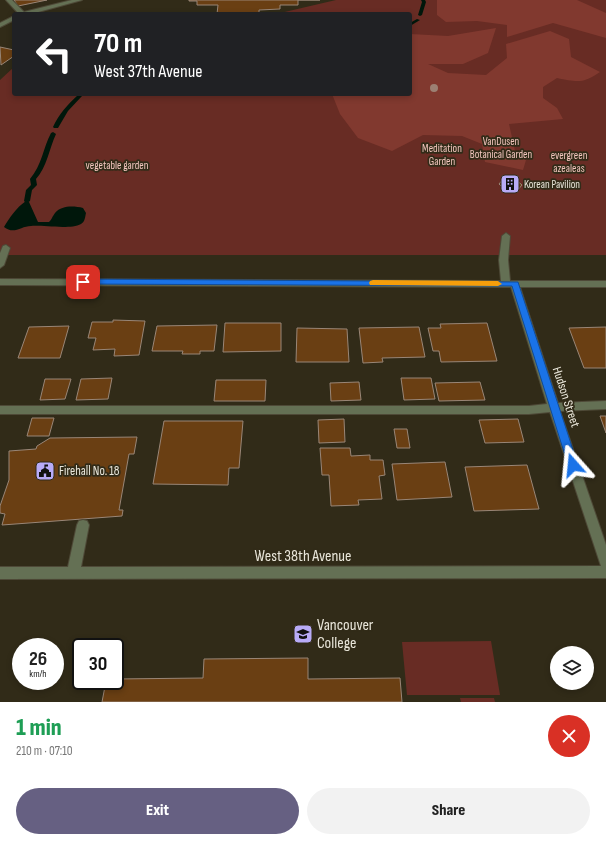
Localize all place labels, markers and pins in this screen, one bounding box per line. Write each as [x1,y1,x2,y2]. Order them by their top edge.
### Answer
building icon: Korean Pavilion [499,173,521,195]
place label: Korean Pavilion [524,178,580,191]
pin [66,265,100,299]
public building icon: Firehall No. 18 [34,460,56,482]
place label: Firehall No. 18 [59,463,120,479]
place label: Vancouver College [317,616,374,653]
school or university icon: Vancouver College [292,623,314,645]

